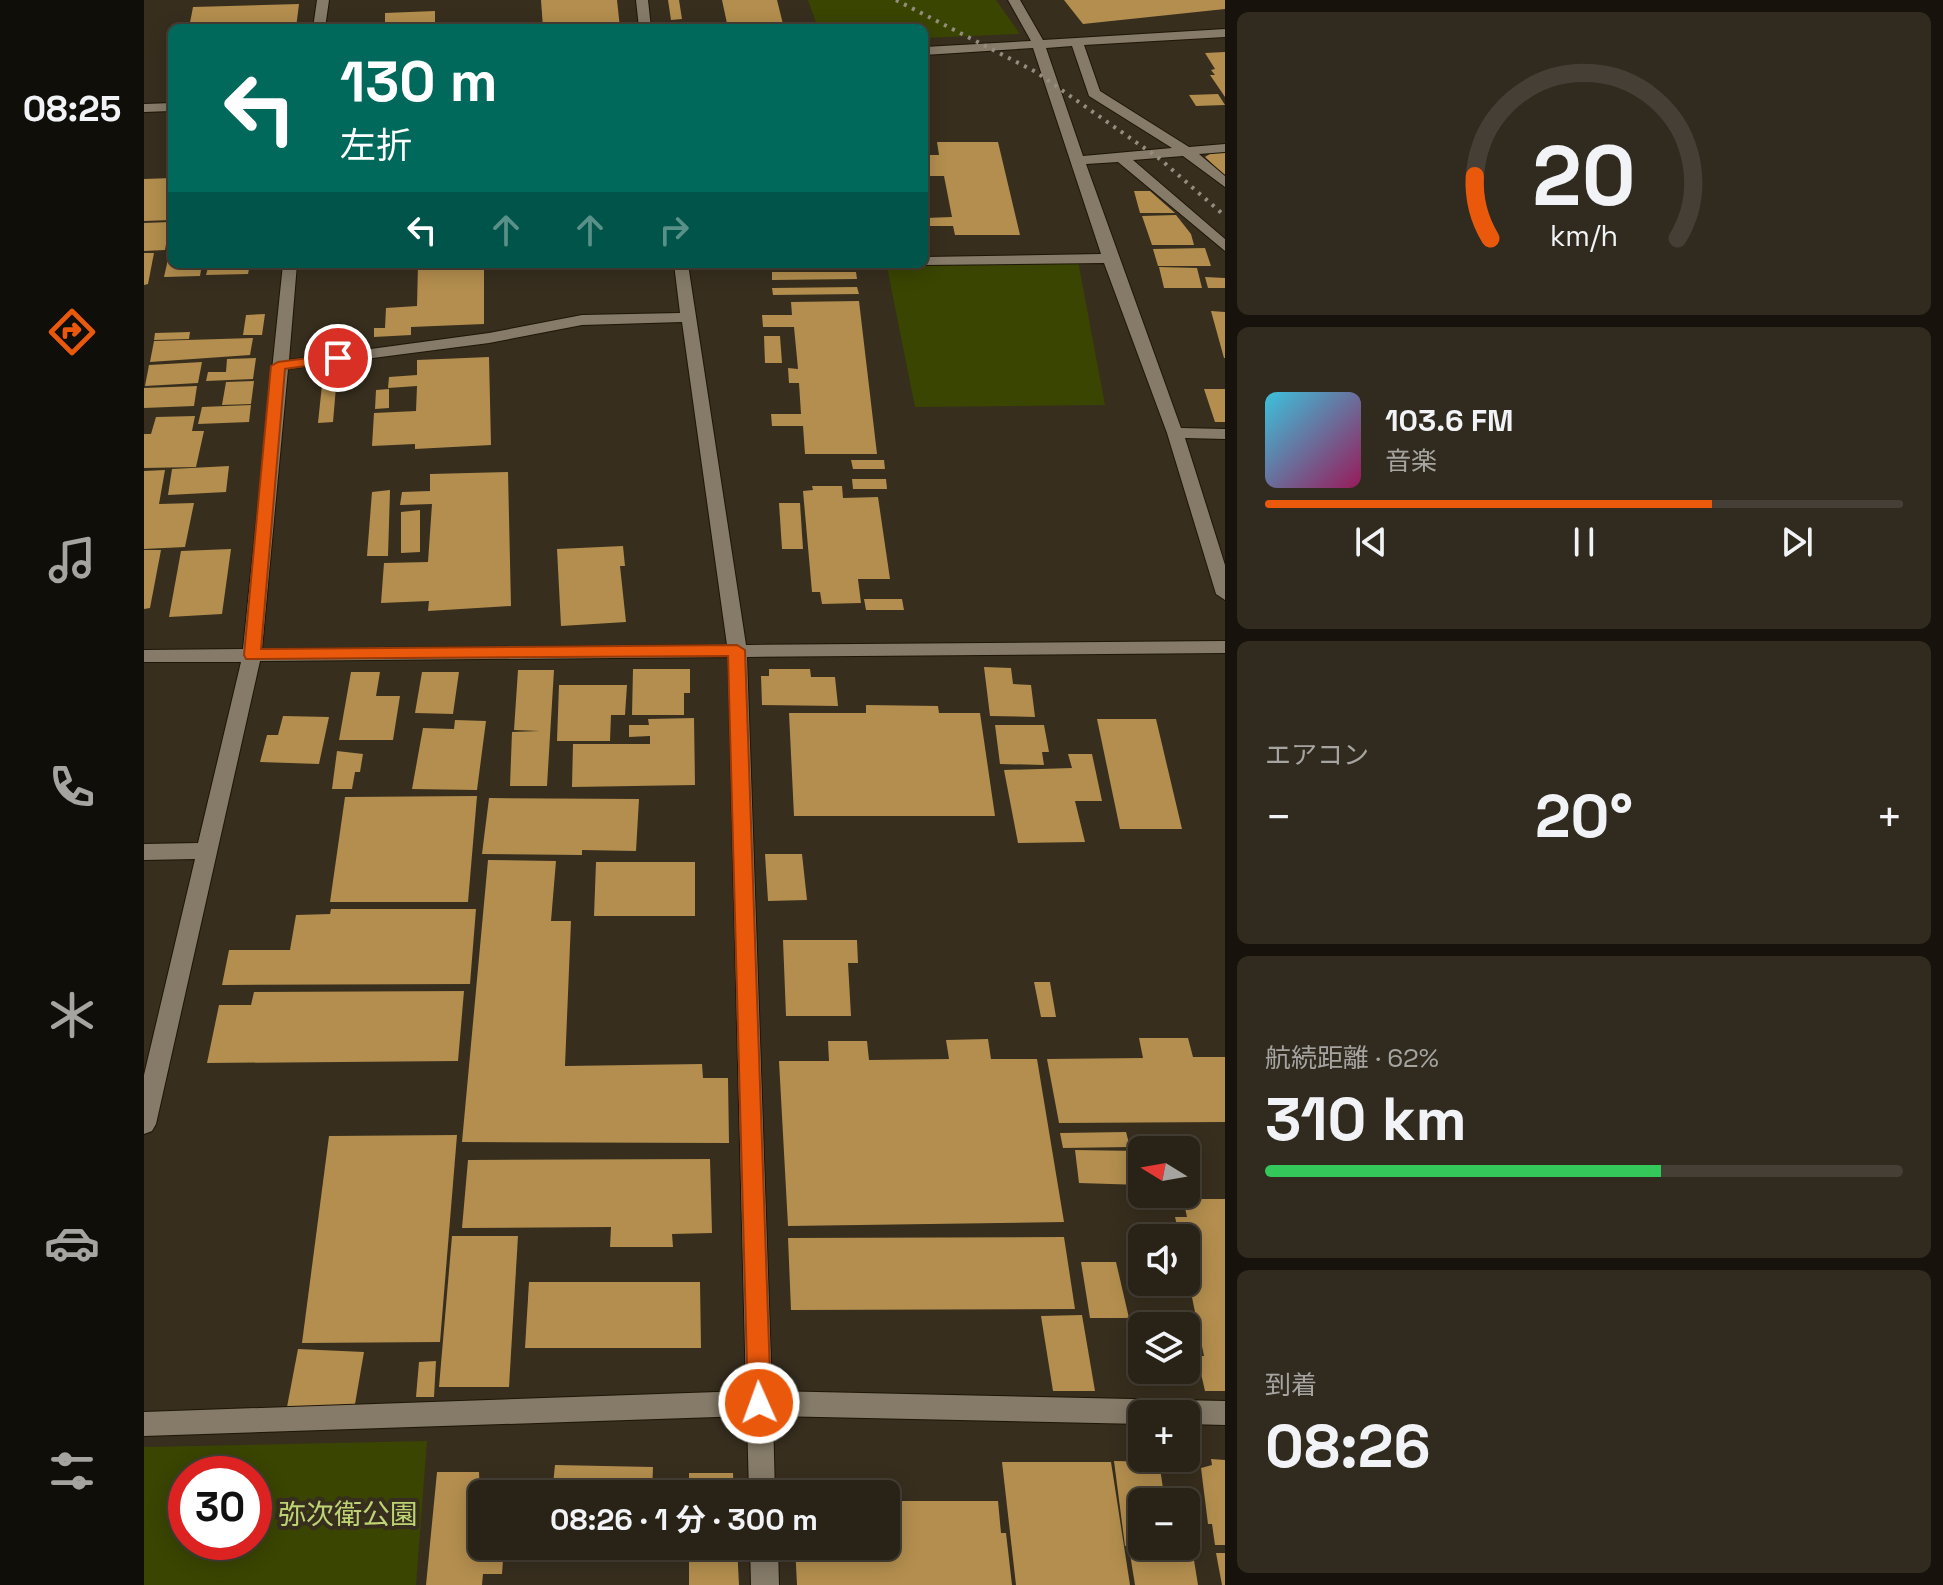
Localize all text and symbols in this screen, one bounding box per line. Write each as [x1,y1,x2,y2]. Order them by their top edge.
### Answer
text: 130 m [340,46,498,117]
icon: left [208,56,312,160]
text: 08:25 [23,86,121,132]
text: 左折 [340,123,412,169]
text: 20 [1532,123,1636,229]
icon: left [400,208,444,252]
icon: ahead [484,208,528,252]
icon: ahead [568,208,612,252]
icon: right [652,208,696,252]
text: km/h [1550,218,1618,254]
icon: directions [44,304,100,360]
pin [304,324,372,392]
icon: arrive [316,336,360,380]
text: 103.6 FM [1385,401,1514,440]
text: 音楽 [1385,444,1437,478]
icon: previous [1349,520,1393,564]
icon: pause [1562,520,1606,564]
icon: next [1775,520,1819,564]
icon: music [44,532,100,588]
text: エアコン [1265,738,1369,772]
icon: phone [44,759,100,815]
text: 20° [1535,778,1633,855]
text: − [1265,789,1292,845]
text: + [1876,789,1903,845]
icon: climate [44,987,100,1043]
text: 航続距離 · 62% [1265,1041,1439,1075]
text: 310 km [1265,1081,1467,1158]
north arrow [1128,1136,1200,1208]
map controls [1128,1136,1200,1560]
icon: car [44,1215,100,1271]
button: sound [1128,1224,1200,1296]
button: layers [1128,1312,1200,1384]
position arrow [717,1361,801,1445]
text: 到着 [1265,1368,1317,1402]
button: + [1128,1400,1200,1472]
text: 08:26 [1265,1408,1430,1485]
icon: filters [44,1443,100,1499]
speed limit sign: 30 [168,1456,272,1560]
button: − [1128,1488,1200,1560]
park label: 弥次衛公園 [278,1496,418,1532]
text: 08:26 · 1 分 · 300 m [550,1500,818,1539]

